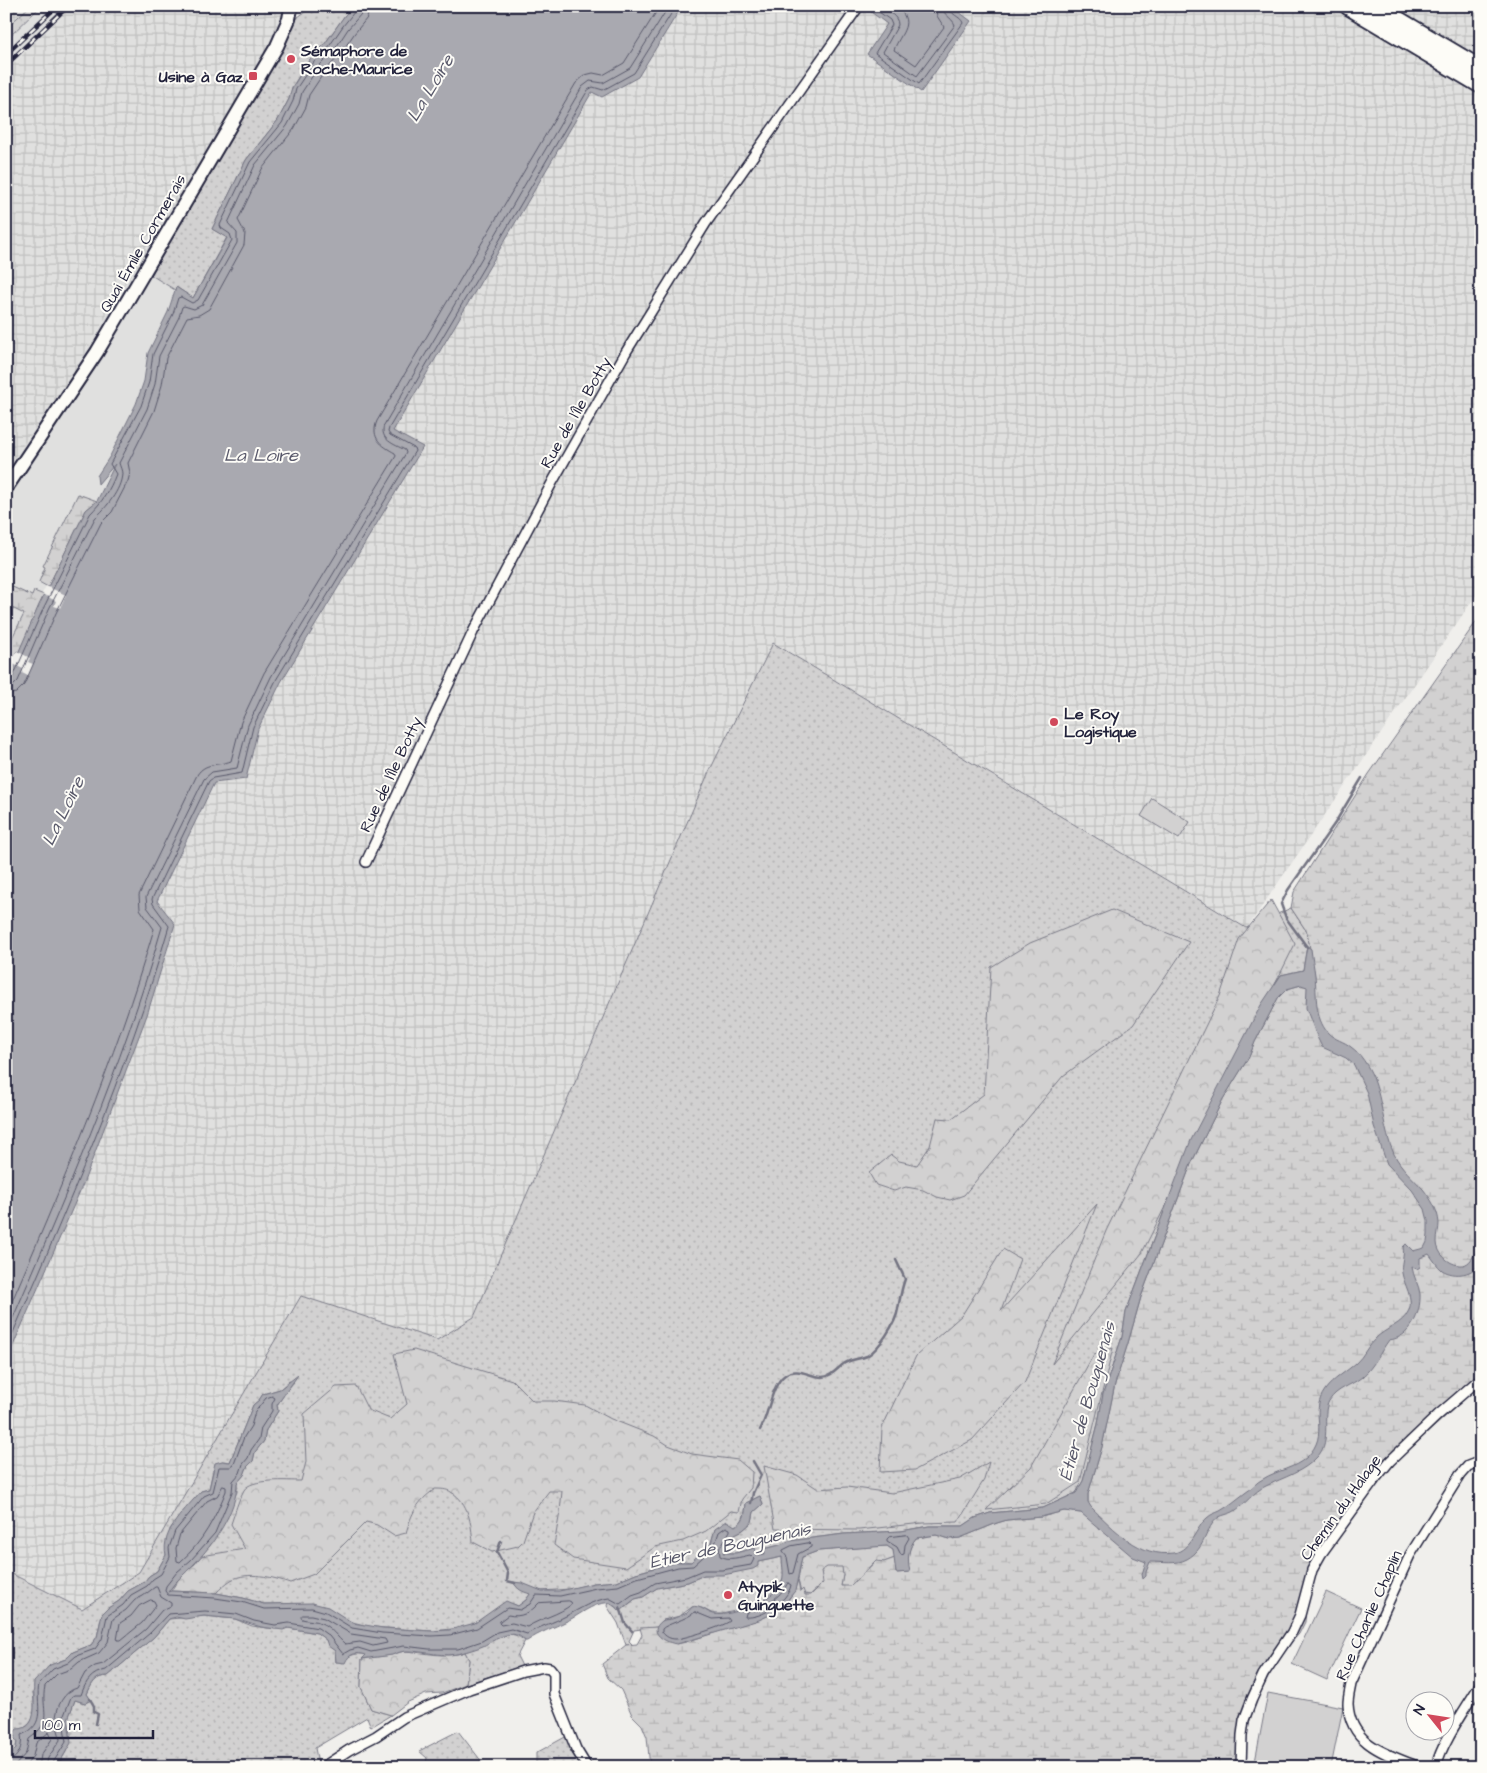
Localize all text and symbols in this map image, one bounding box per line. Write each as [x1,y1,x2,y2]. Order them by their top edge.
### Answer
place label: Sémaphore de Roche-Maurice [300,40,413,80]
water label: La Loire [401,49,461,126]
marker: Sémaphore de Roche-Maurice [285,53,297,65]
place label: Usine à Gaz [159,66,244,88]
marker: Usine à Gaz [247,70,259,82]
street label: Quai Émile Cormerais [94,170,191,317]
street label: Rue de l'Île Botty [535,353,618,473]
water label: La Loire [224,443,299,468]
place label: Le Roy Logistique [1064,703,1137,745]
street label: Rue de l'Île Botty [355,713,428,836]
marker: Le Roy Logistique [1048,716,1060,728]
water label: La Loire [36,771,91,850]
water label: Étier de Bouguenais [1053,1318,1123,1484]
street label: Chemin du Halage [1295,1450,1388,1565]
water label: Étier de Bouguenais [647,1516,814,1576]
street label: Rue Charlie Chaplin [1330,1547,1407,1684]
place label: Atypik Guinguette [738,1576,815,1618]
marker: Atypik Guinguette [722,1589,734,1601]
north arrow [1404,1690,1454,1740]
text: N [1409,1701,1431,1719]
scale bar [35,1708,152,1740]
text: 100 m [42,1715,81,1736]

